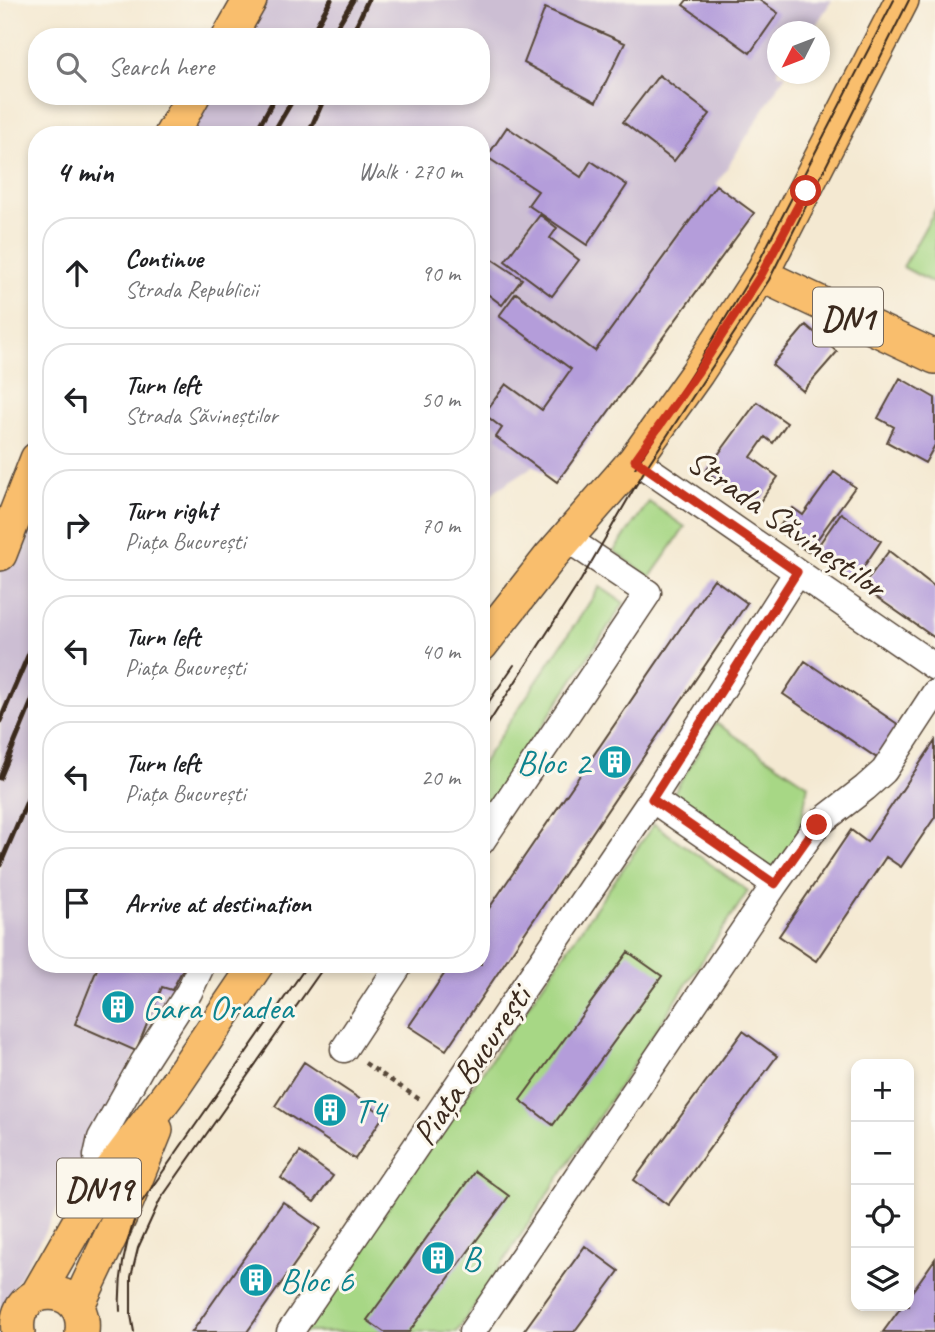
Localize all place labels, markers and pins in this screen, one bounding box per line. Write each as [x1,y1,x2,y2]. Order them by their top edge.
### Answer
place label: Bloc 2 [517,740,593,785]
building icon: Bloc 2 [596,743,634,781]
place label: Gara Oradea [142,985,295,1030]
building icon: Gara Oradea [99,988,137,1026]
place label: T4 [354,1088,389,1133]
building icon: T4 [311,1091,349,1129]
place label: B [462,1236,483,1281]
building icon: B [419,1239,457,1277]
place label: Bloc 6 [280,1258,355,1303]
building icon: Bloc 6 [237,1261,275,1299]

